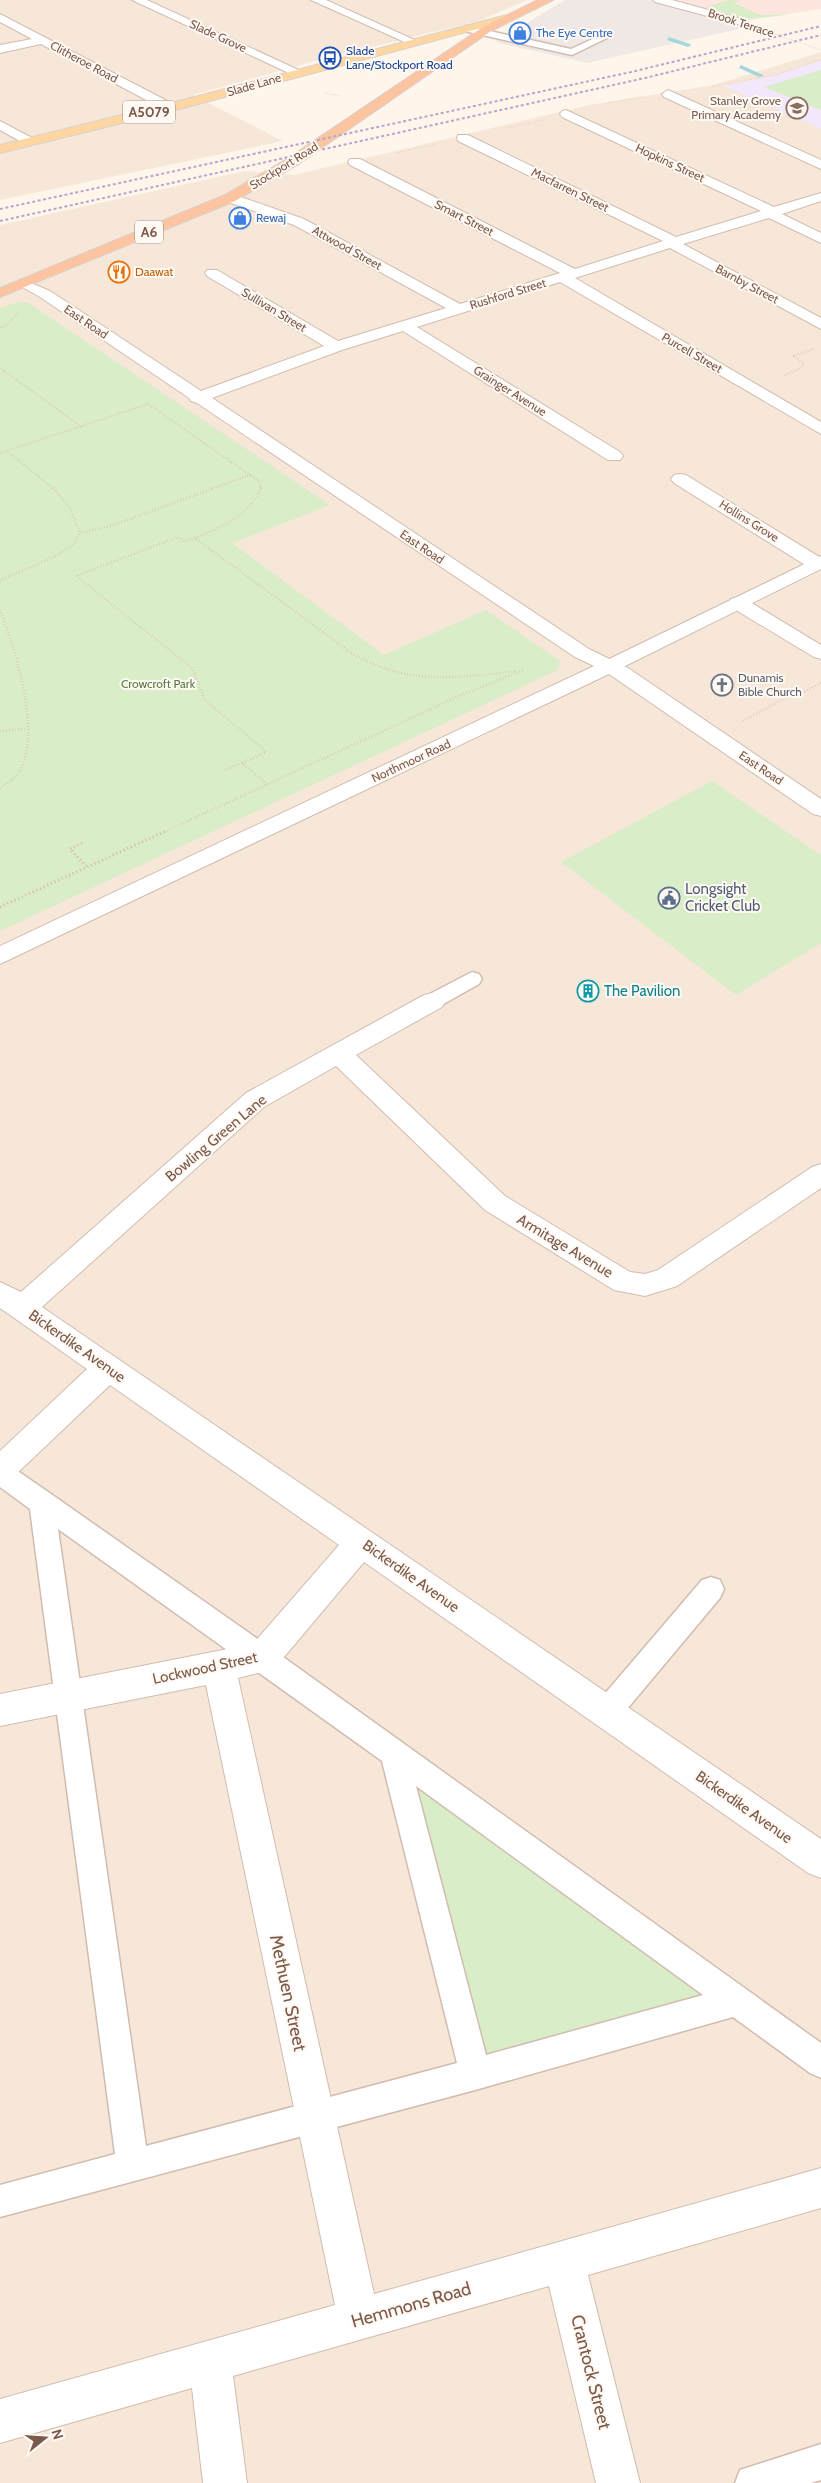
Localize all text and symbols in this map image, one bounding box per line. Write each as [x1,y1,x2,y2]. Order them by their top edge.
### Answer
street label: Brook Terrace [706,5,776,40]
street label: Slade Grove [187,16,249,55]
shop icon: The Eye Centre [508,21,532,45]
place label: The Eye Centre [536,25,613,40]
street label: Clitheroe Road [48,37,121,86]
place label: Slade Lane/Stockport Road [346,43,453,72]
bus stop icon: Slade Lane/Stockport Road [318,46,342,70]
street label: Slade Lane [225,70,283,99]
place label: Stanley Grove Primary Academy [691,93,781,122]
school or university icon: Stanley Grove Primary Academy [785,96,809,120]
road number: A5079 [123,100,175,124]
street label: Stockport Road [247,139,321,193]
street label: Hopkins Street [633,140,707,185]
street label: Macfarren Street [529,164,611,215]
street label: Smart Street [432,196,496,239]
shop icon: Rewaj [228,206,252,230]
place label: Rewaj [256,210,286,225]
road number: A6 [135,220,163,243]
street label: Attwood Street [310,222,385,273]
restaurant icon: Daawat [107,260,131,284]
street label: Barnby Street [713,261,781,307]
place label: Daawat [135,264,173,279]
street label: Rushford Street [468,275,548,312]
street label: Sullivan Street [239,284,310,335]
street label: East Road [61,301,111,342]
street label: Purcell Street [659,329,725,376]
street label: Grainger Avenue [471,362,550,419]
street label: Hollins Grove [717,496,782,545]
street label: East Road [397,526,447,567]
place label: Dunamis Bible Church [738,670,802,699]
church icon: Dunamis Bible Church [710,673,734,697]
park label: Crowcroft Park [121,676,196,691]
street label: Northmoor Road [369,736,453,785]
street label: East Road [736,747,786,788]
place label: Longsight Cricket Club [685,880,760,915]
public building icon: Longsight Cricket Club [657,886,681,910]
building icon: The Pavilion [576,979,600,1003]
place label: The Pavilion [604,982,680,1000]
street label: Bowling Green Lane [162,1090,270,1186]
street label: Armitage Avenue [514,1210,616,1282]
street label: Bickerdike Avenue [25,1306,129,1386]
street label: Bickerdike Avenue [359,1536,463,1616]
street label: Lockwood Street [151,1648,259,1688]
street label: Bickerdike Avenue [692,1767,796,1847]
street label: Methuen Street [265,1933,311,2053]
street label: Hemmons Road [348,2277,474,2333]
street label: Crantock Street [566,2312,616,2432]
north arrow [20,2413,70,2463]
text: N [47,2427,67,2442]

